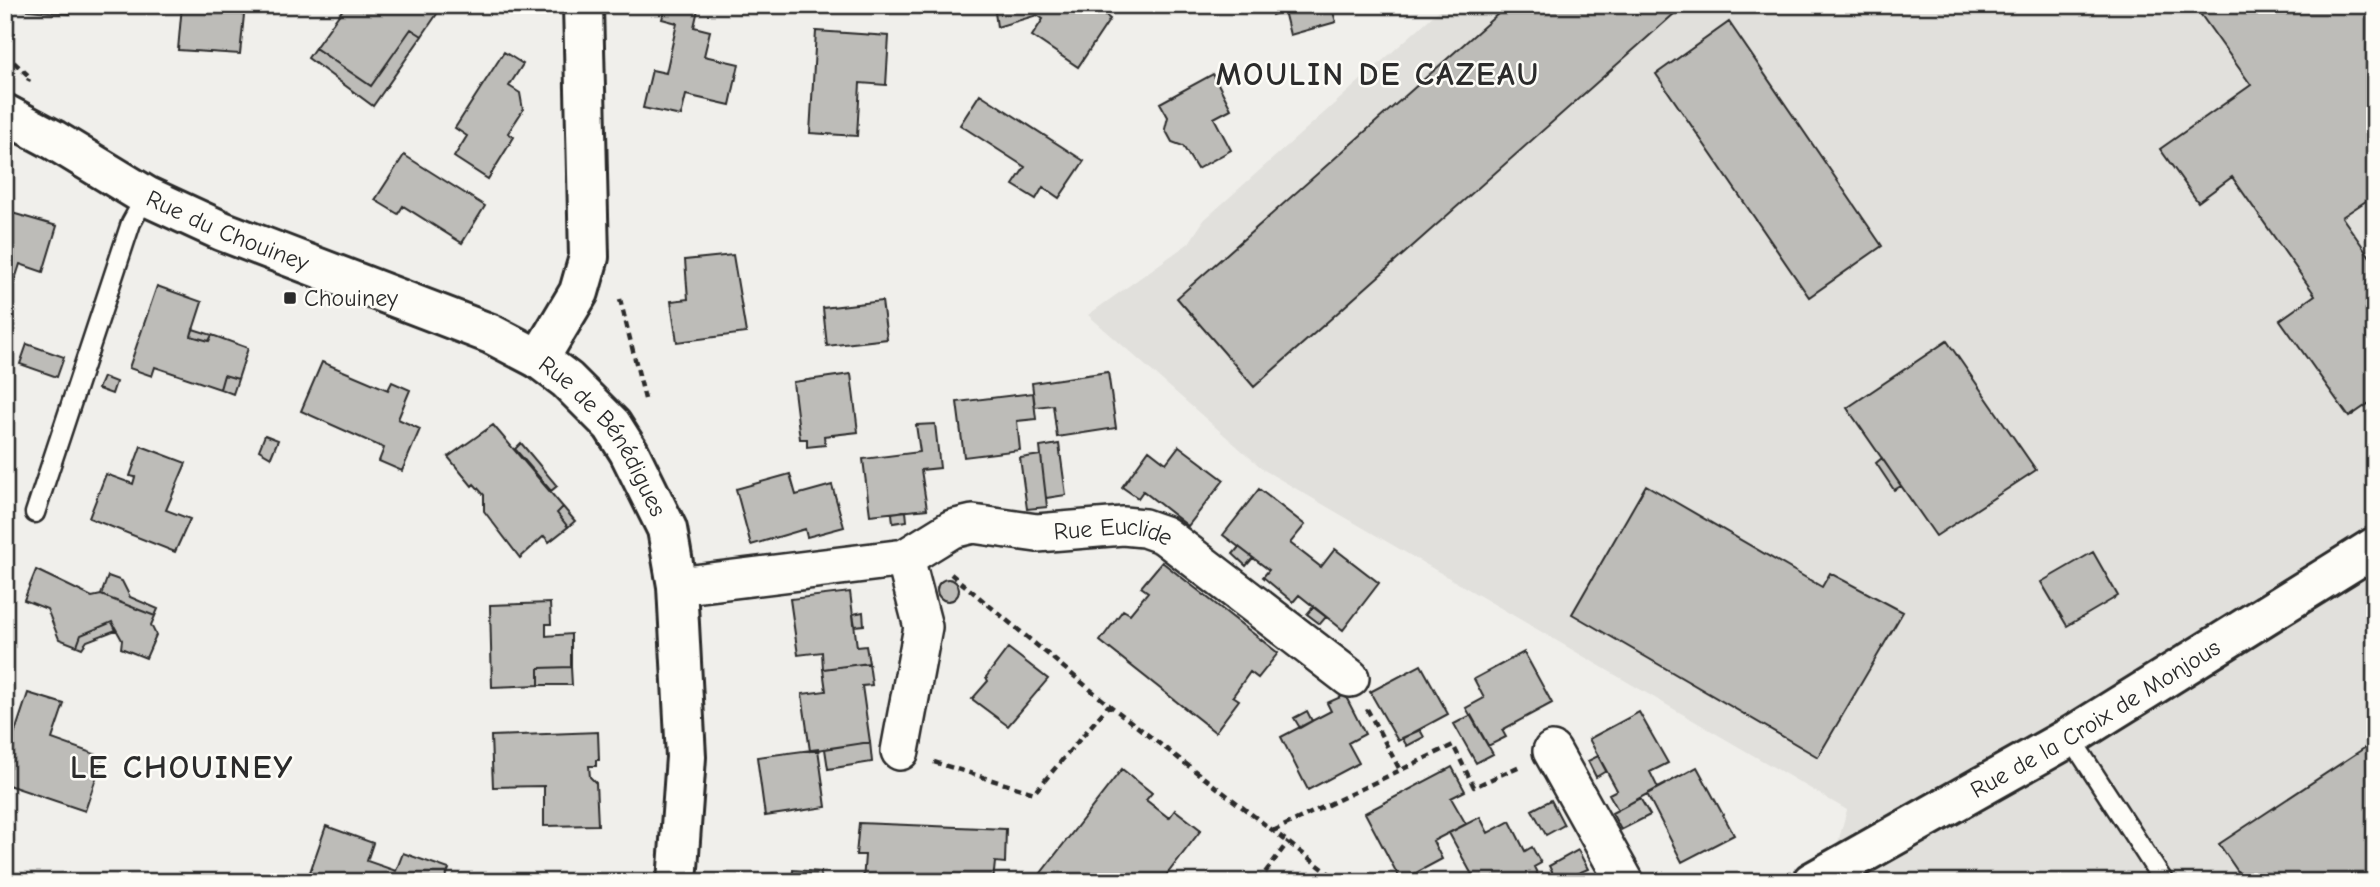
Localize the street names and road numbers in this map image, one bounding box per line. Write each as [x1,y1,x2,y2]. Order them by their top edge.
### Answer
street label: Rue du Chouiney [142,184,313,277]
street label: Rue de Bénédigues [533,350,672,521]
street label: Rue Euclide [1052,512,1179,551]
street label: Rue de la Croix de Monjous [1966,633,2225,804]

